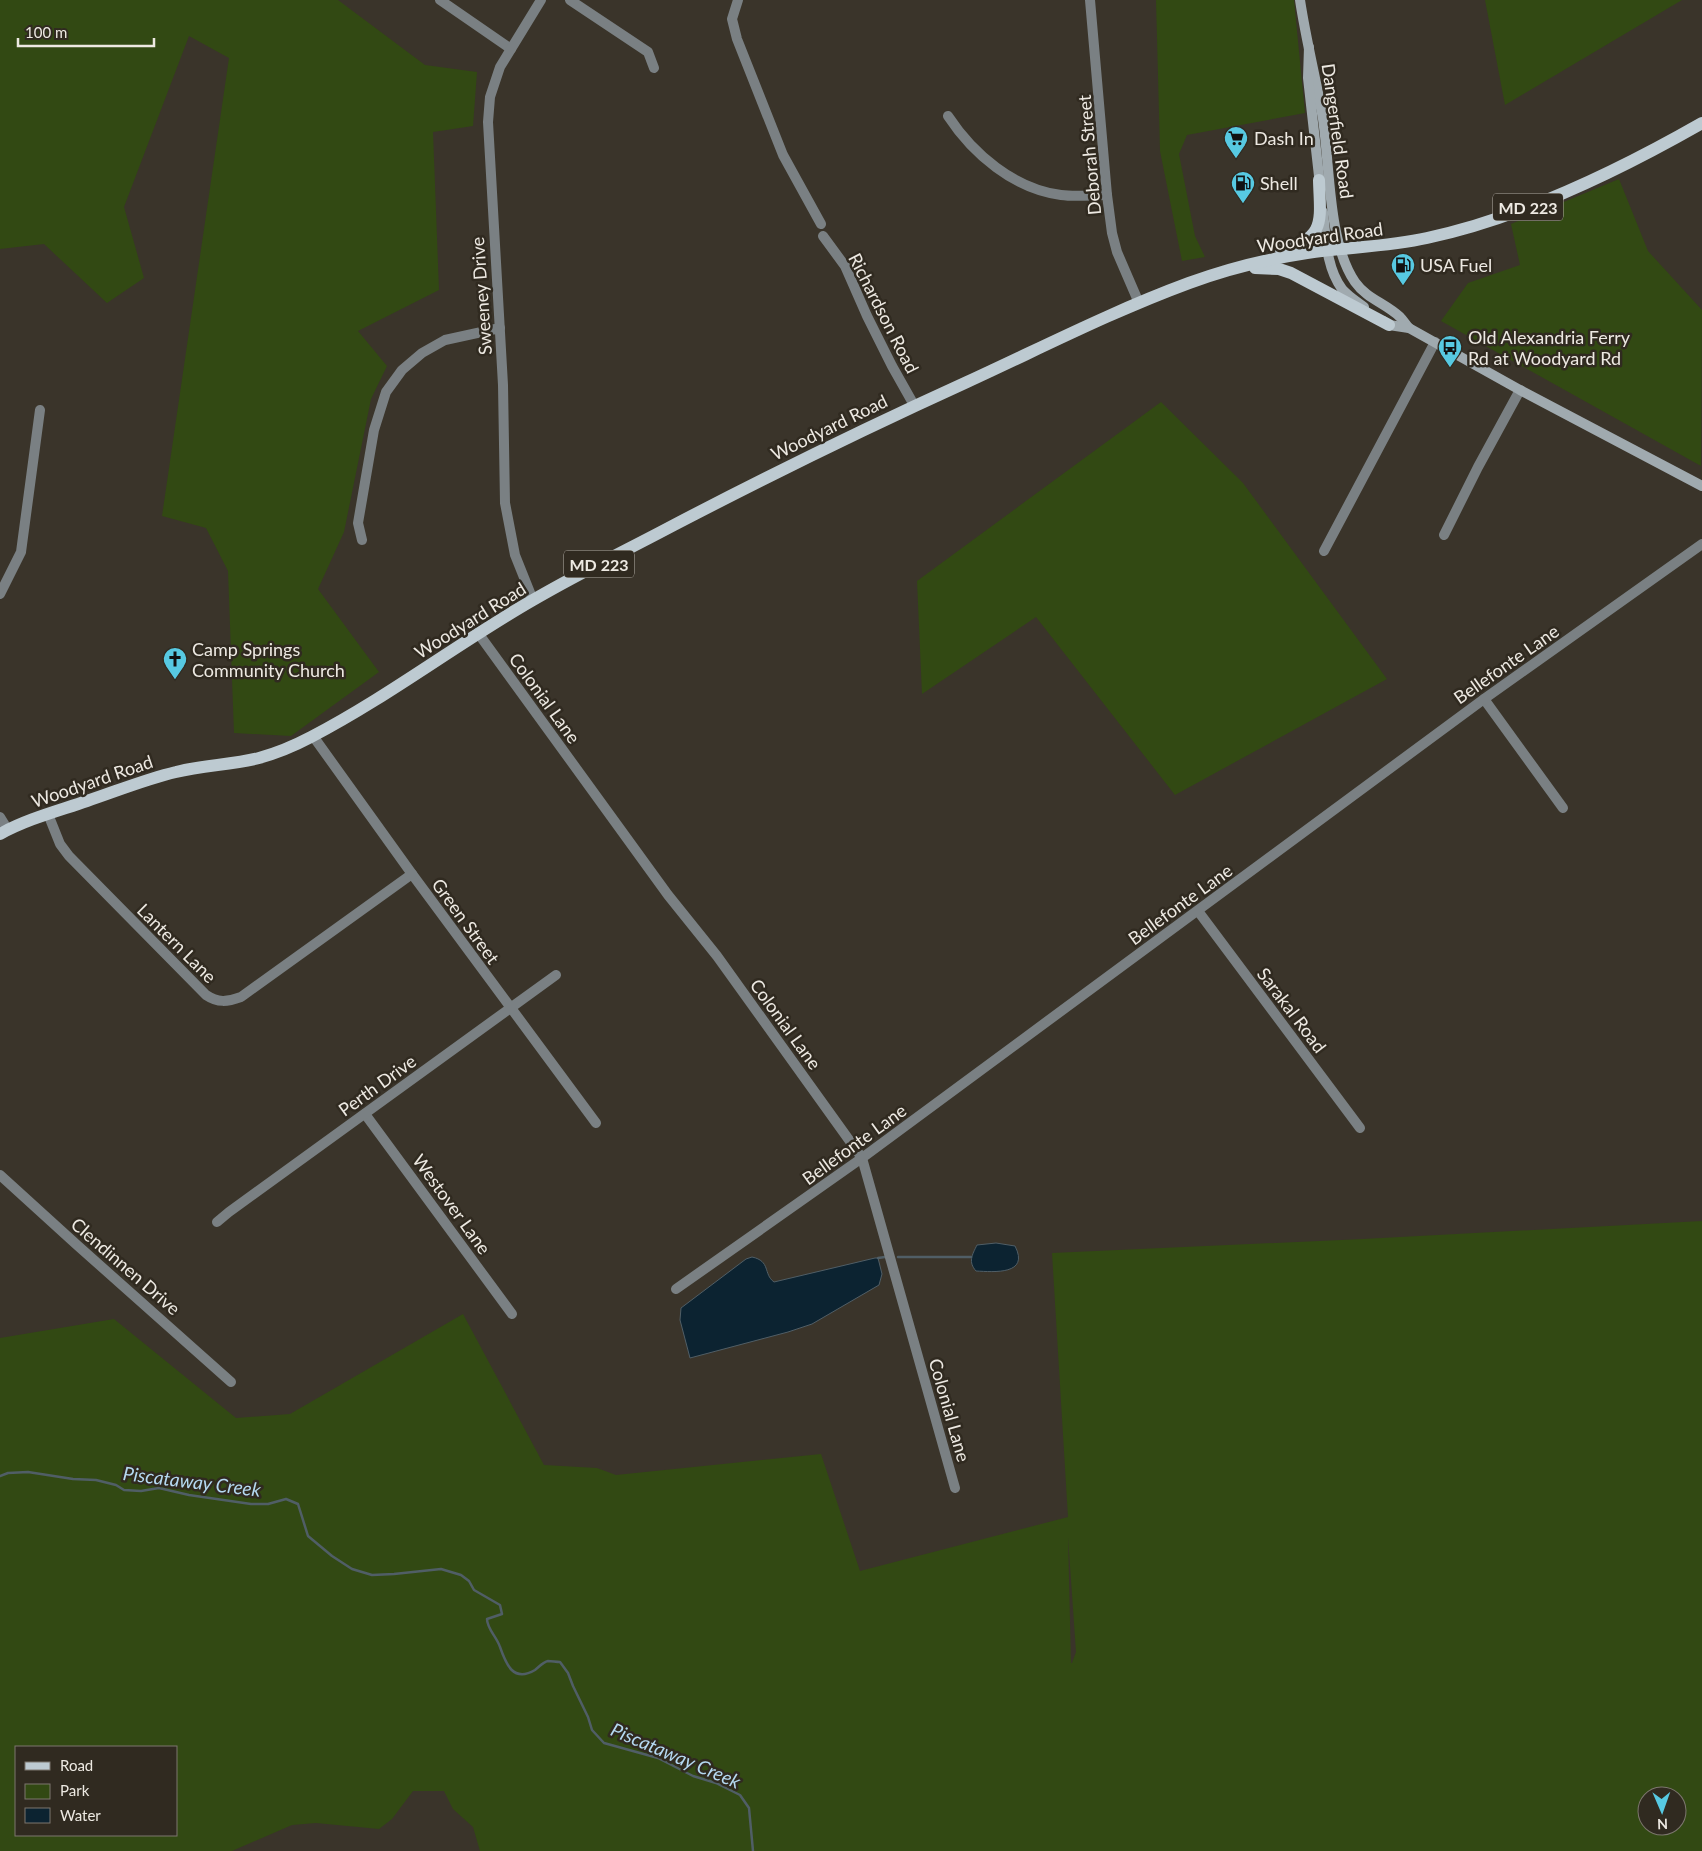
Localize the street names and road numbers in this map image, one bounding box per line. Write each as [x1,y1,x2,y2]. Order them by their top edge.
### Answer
street label: Dangerfield Road [1318,62,1358,200]
street label: Deborah Street [1073,93,1105,216]
road number: MD 223 [1493,193,1563,220]
street label: Woodyard Road [1256,217,1384,257]
street label: Sweeney Drive [466,236,496,356]
street label: Richardson Road [844,249,924,377]
street label: Woodyard Road [767,389,891,465]
road number: MD 223 [564,550,634,578]
street label: Woodyard Road [410,577,530,663]
street label: Bellefonte Lane [1449,620,1563,708]
street label: Colonial Lane [505,648,585,748]
street label: Woodyard Road [28,750,156,812]
street label: Bellefonte Lane [1124,859,1236,949]
street label: Green Street [428,874,505,968]
street label: Lantern Lane [133,899,221,987]
street label: Sarakal Road [1253,963,1331,1057]
street label: Colonial Lane [746,974,826,1074]
street label: Perth Drive [334,1050,420,1120]
street label: Bellefonte Lane [798,1099,910,1189]
street label: Westover Lane [408,1150,496,1258]
street label: Clendinnen Drive [67,1213,185,1319]
street label: Colonial Lane [925,1356,975,1464]

